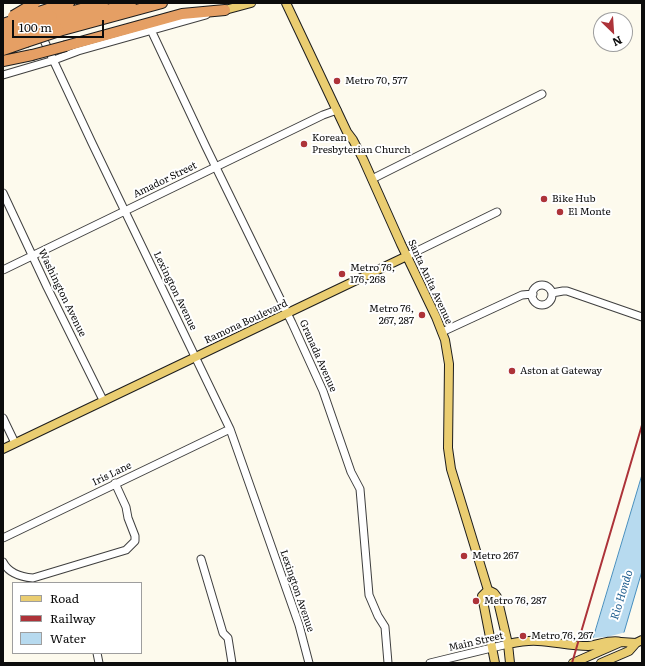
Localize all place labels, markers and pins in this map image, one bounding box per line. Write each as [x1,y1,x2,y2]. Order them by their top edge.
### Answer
place label: Metro 70, 577 [345,75,407,87]
marker: Metro 70, 577 [332,76,342,86]
place label: Korean Presbyterian Church [312,132,411,156]
marker: Korean Presbyterian Church [299,139,309,149]
place label: Bike Hub [552,193,596,205]
marker: Bike Hub [539,194,549,204]
place label: El Monte [568,206,611,218]
marker: El Monte [555,207,565,217]
place label: Metro 76, 176, 268 [350,262,395,286]
marker: Metro 76, 176, 268 [337,269,347,279]
place label: Metro 76, 267, 287 [369,303,414,326]
marker: Metro 76, 267, 287 [417,310,427,320]
place label: Aston at Gateway [520,365,602,377]
marker: Aston at Gateway [507,366,517,376]
place label: Metro 267 [472,550,519,562]
marker: Metro 267 [459,551,469,561]
place label: Metro 76, 287 [484,595,546,607]
marker: Metro 76, 287 [471,596,481,606]
place label: Metro 76, 267 [531,630,593,642]
marker: Metro 76, 267 [518,631,528,641]

